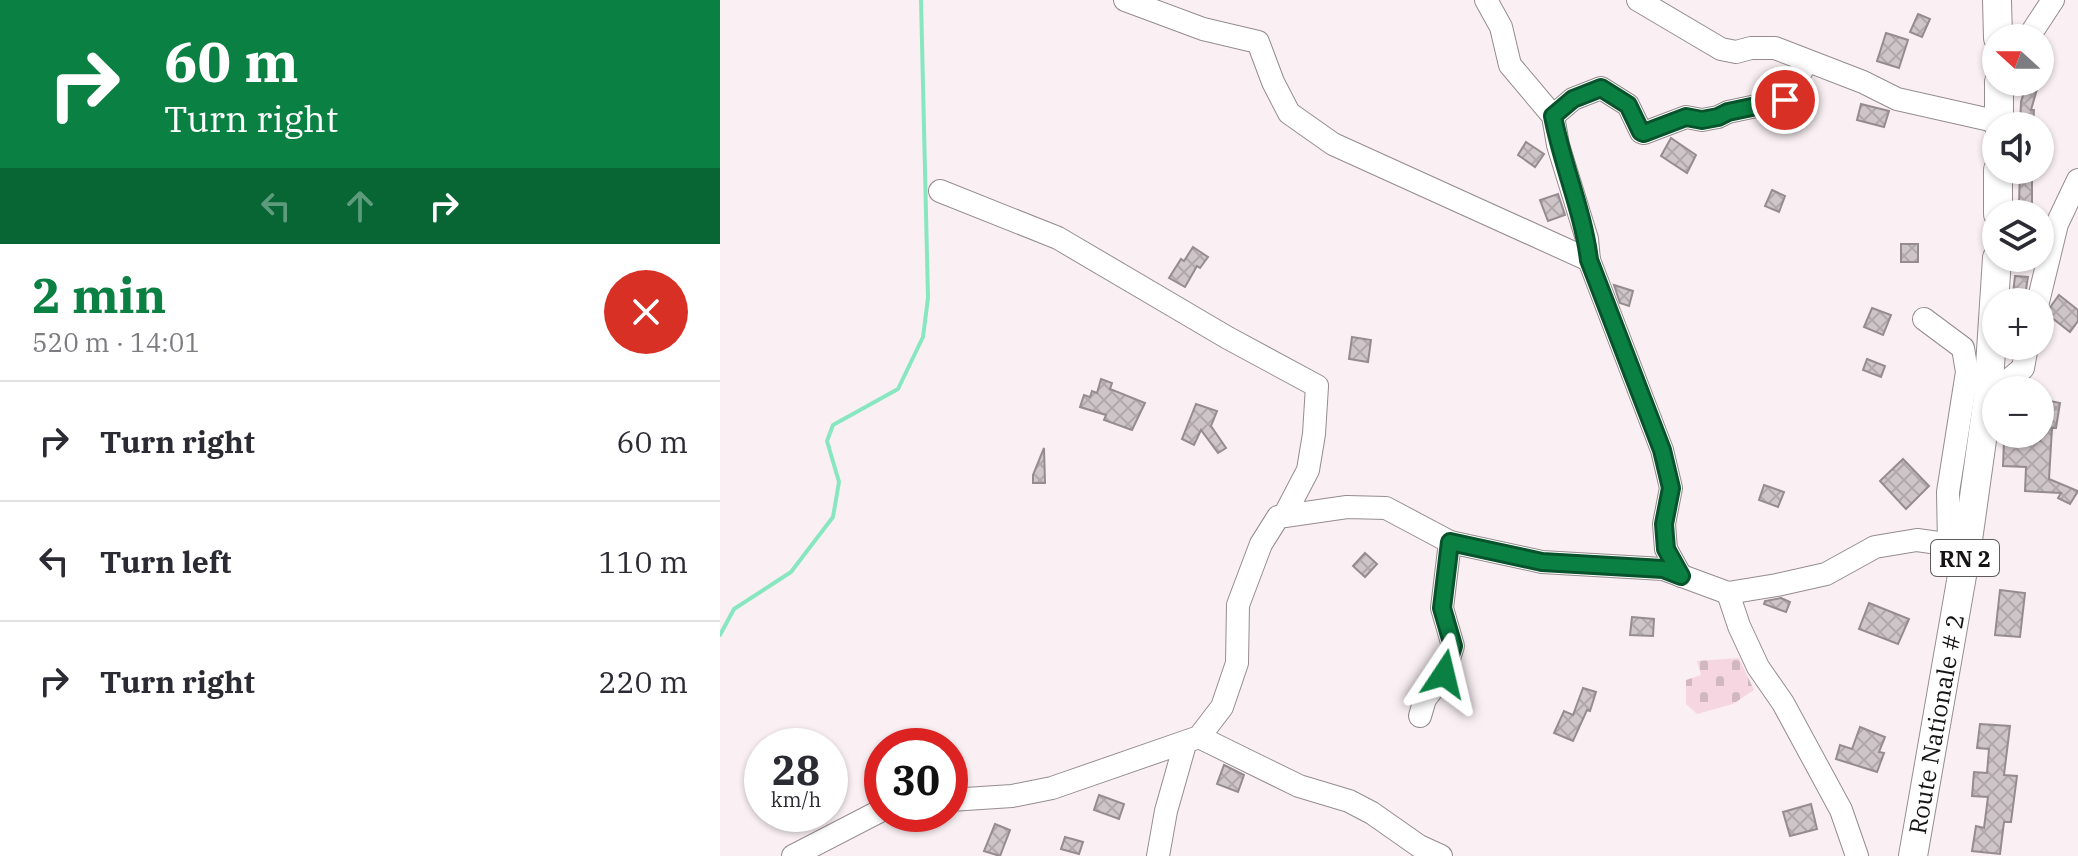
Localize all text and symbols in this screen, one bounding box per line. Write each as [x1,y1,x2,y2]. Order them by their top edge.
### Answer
north arrow [1982,24,2054,96]
map controls [1982,24,2054,448]
text: 60 m [164,25,299,97]
icon: right [32,32,136,136]
pin [1751,66,1819,134]
icon: arrive [1763,78,1807,122]
text: Turn right [164,95,338,142]
button: sound [1982,112,2054,184]
icon: left [254,184,298,228]
icon: ahead [338,184,382,228]
icon: right [422,184,466,228]
button: layers [1982,200,2054,272]
text: 2 min [32,264,166,326]
button: close [604,270,688,354]
button: + [1982,288,2054,360]
text: 520 m · 14:01 [32,325,200,359]
button: − [1982,376,2054,448]
icon: right [32,419,76,463]
text: Turn right [100,422,255,461]
text: 60 m [616,422,688,461]
icon: left [32,539,76,583]
road number: RN 2 [1931,540,1999,576]
text: Turn left [100,542,232,581]
text: 110 m [598,542,688,581]
street label: Route Nationale # 2 [1901,612,1971,836]
position arrow [1402,632,1486,716]
icon: right [32,659,76,703]
text: Turn right [100,662,255,701]
text: 220 m [598,662,688,701]
speed limit sign: 30 [864,728,968,832]
text: 28 [772,744,820,796]
text: km/h [771,786,821,813]

